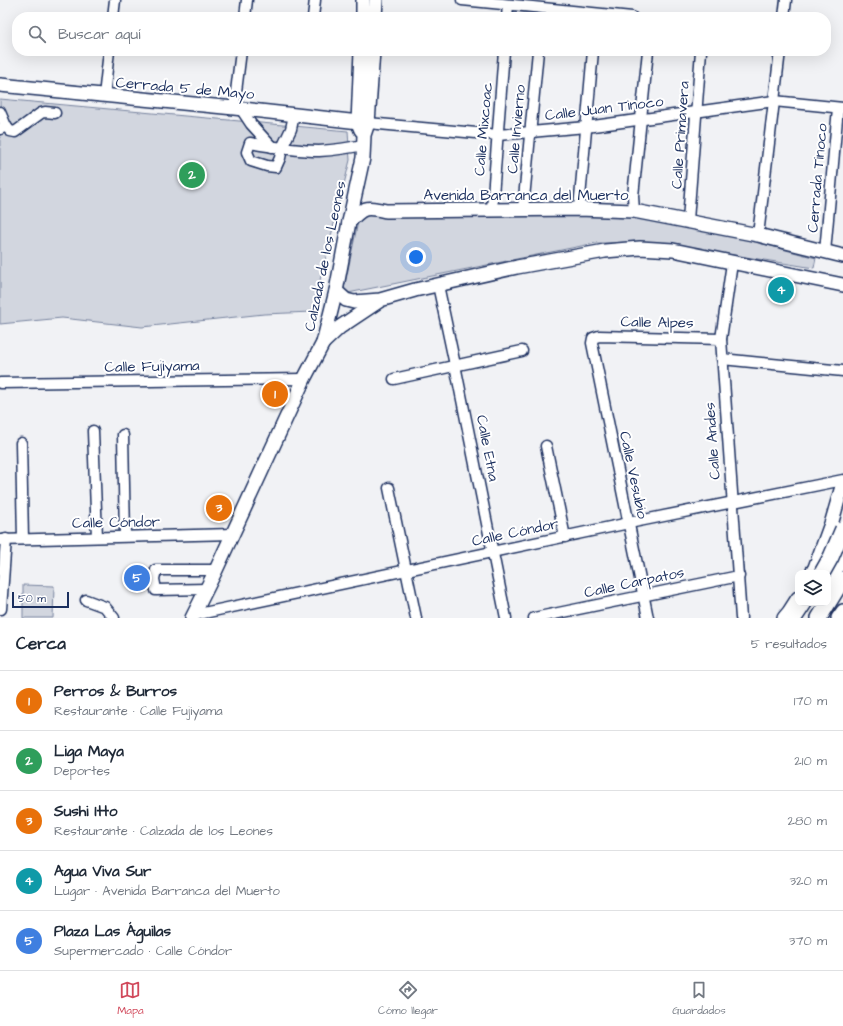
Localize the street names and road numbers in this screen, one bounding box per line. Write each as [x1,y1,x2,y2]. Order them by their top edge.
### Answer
street label: Cerrada 5 de Mayo [115,72,256,106]
street label: Calle Primavera [666,80,695,190]
street label: Calle Mixcoac [469,81,498,177]
street label: Calle Invierno [502,83,531,174]
street label: Calle Juan Tinoco [544,91,665,126]
street label: Cerrada Tinoco [802,122,833,234]
street label: Calzada de los Leones [299,179,352,333]
street label: Avenida Barranca del Muerto [424,185,629,206]
street label: Calle Alpes [620,311,694,334]
street label: Calle Fujiyama [104,355,200,379]
street label: Calle Andes [699,401,726,480]
street label: Calle Etna [471,413,504,483]
street label: Calle Vesubio [614,429,653,521]
street label: Calle Cóndor [72,511,160,534]
street label: Calle Cóndor [470,513,560,552]
street label: Calle Carpatos [582,562,686,603]

